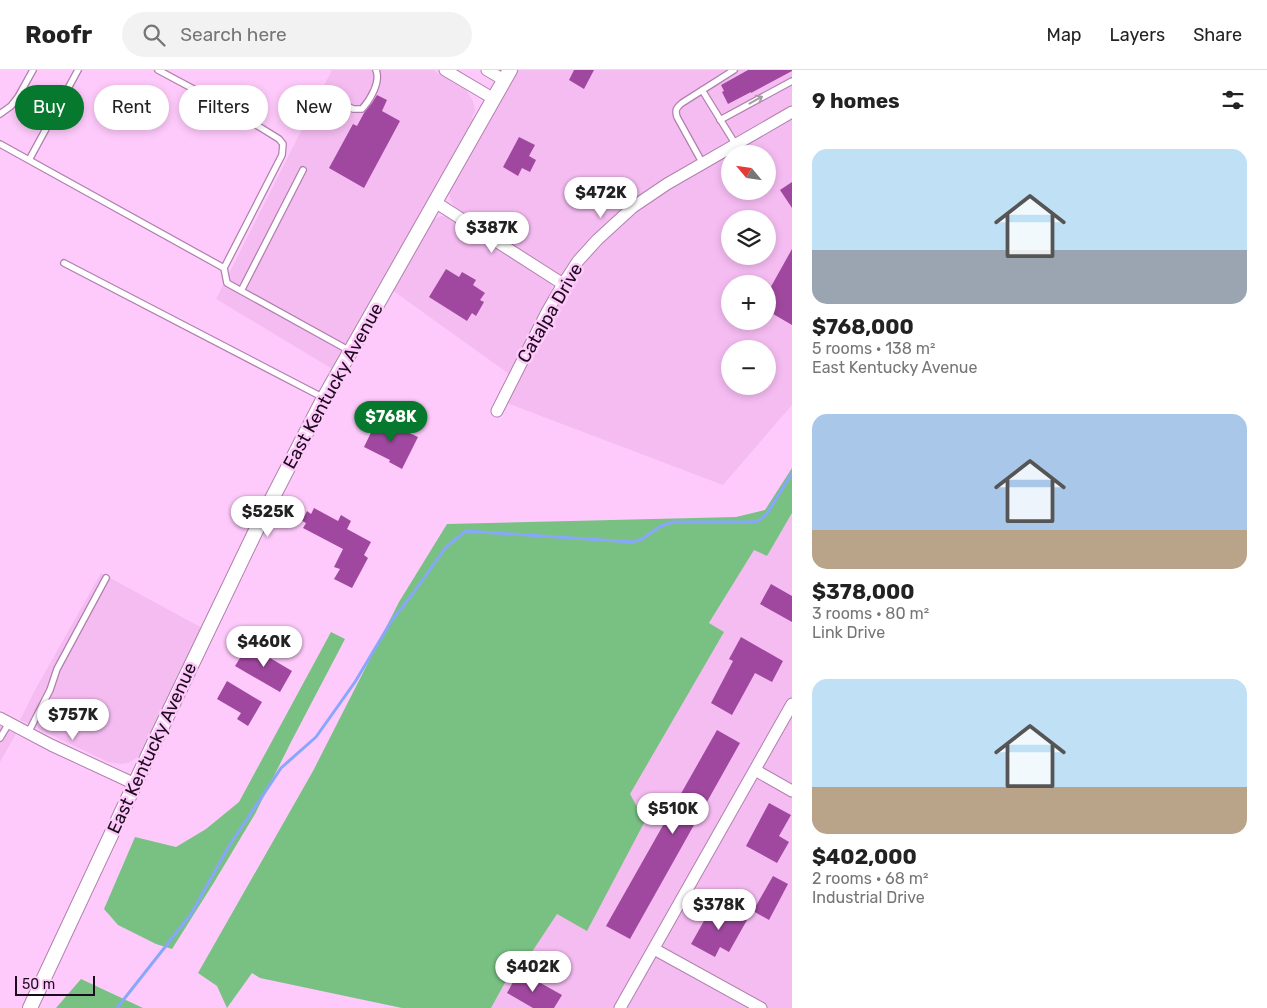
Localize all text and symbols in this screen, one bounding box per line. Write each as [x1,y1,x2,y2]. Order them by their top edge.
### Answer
search box [122,12,472,57]
text: Roofr [25,21,92,49]
icon: search [140,21,168,49]
text: Search here [180,23,287,46]
text: Map [1047,24,1082,46]
text: Layers [1110,24,1165,46]
text: Share [1193,24,1242,46]
chip: Buy [15,85,84,130]
chip: Rent [94,85,169,130]
chip: Filters [179,85,268,130]
chip: New [278,85,351,130]
icon: filters [1219,86,1247,114]
text: 9 homes [812,88,900,113]
one-way arrow [748,95,763,104]
north arrow [721,145,776,200]
map controls [721,145,776,395]
pin: $472K [566,176,636,219]
icon: home [985,181,1075,271]
text: $472K [575,183,627,202]
button: layers [721,210,776,265]
pin: $387K [457,212,527,254]
text: $387K [466,218,518,237]
street label: Catalpa Drive [513,259,587,367]
button: + [721,275,776,330]
street label: East Kentucky Avenue [278,299,388,473]
text: $768,000 [812,314,914,339]
text: 5 rooms · 138 m² [812,339,935,358]
button: − [721,340,776,395]
text: East Kentucky Avenue [812,358,977,377]
pin: $768K [356,400,426,443]
text: $768K [365,407,417,426]
icon: home [985,446,1075,536]
pin: $525K [233,496,303,538]
text: $525K [242,502,294,521]
text: $378,000 [812,579,915,604]
text: 3 rooms · 80 m² [812,604,929,623]
text: Link Drive [812,623,885,642]
pin: $460K [229,626,299,668]
text: $460K [237,632,291,651]
street label: East Kentucky Avenue [103,659,201,837]
pin: $757K [38,698,108,741]
text: $757K [48,705,98,724]
icon: home [985,711,1075,801]
pin: $510K [638,792,708,835]
text: $510K [648,799,698,818]
text: $402,000 [812,844,917,869]
text: 2 rooms · 68 m² [812,869,929,888]
pin: $378K [684,888,754,931]
text: Industrial Drive [812,888,925,907]
text: $378K [693,895,745,914]
pin: $402K [498,950,568,993]
text: $402K [506,957,560,976]
scale bar [15,973,95,996]
text: 50 m [22,976,55,993]

